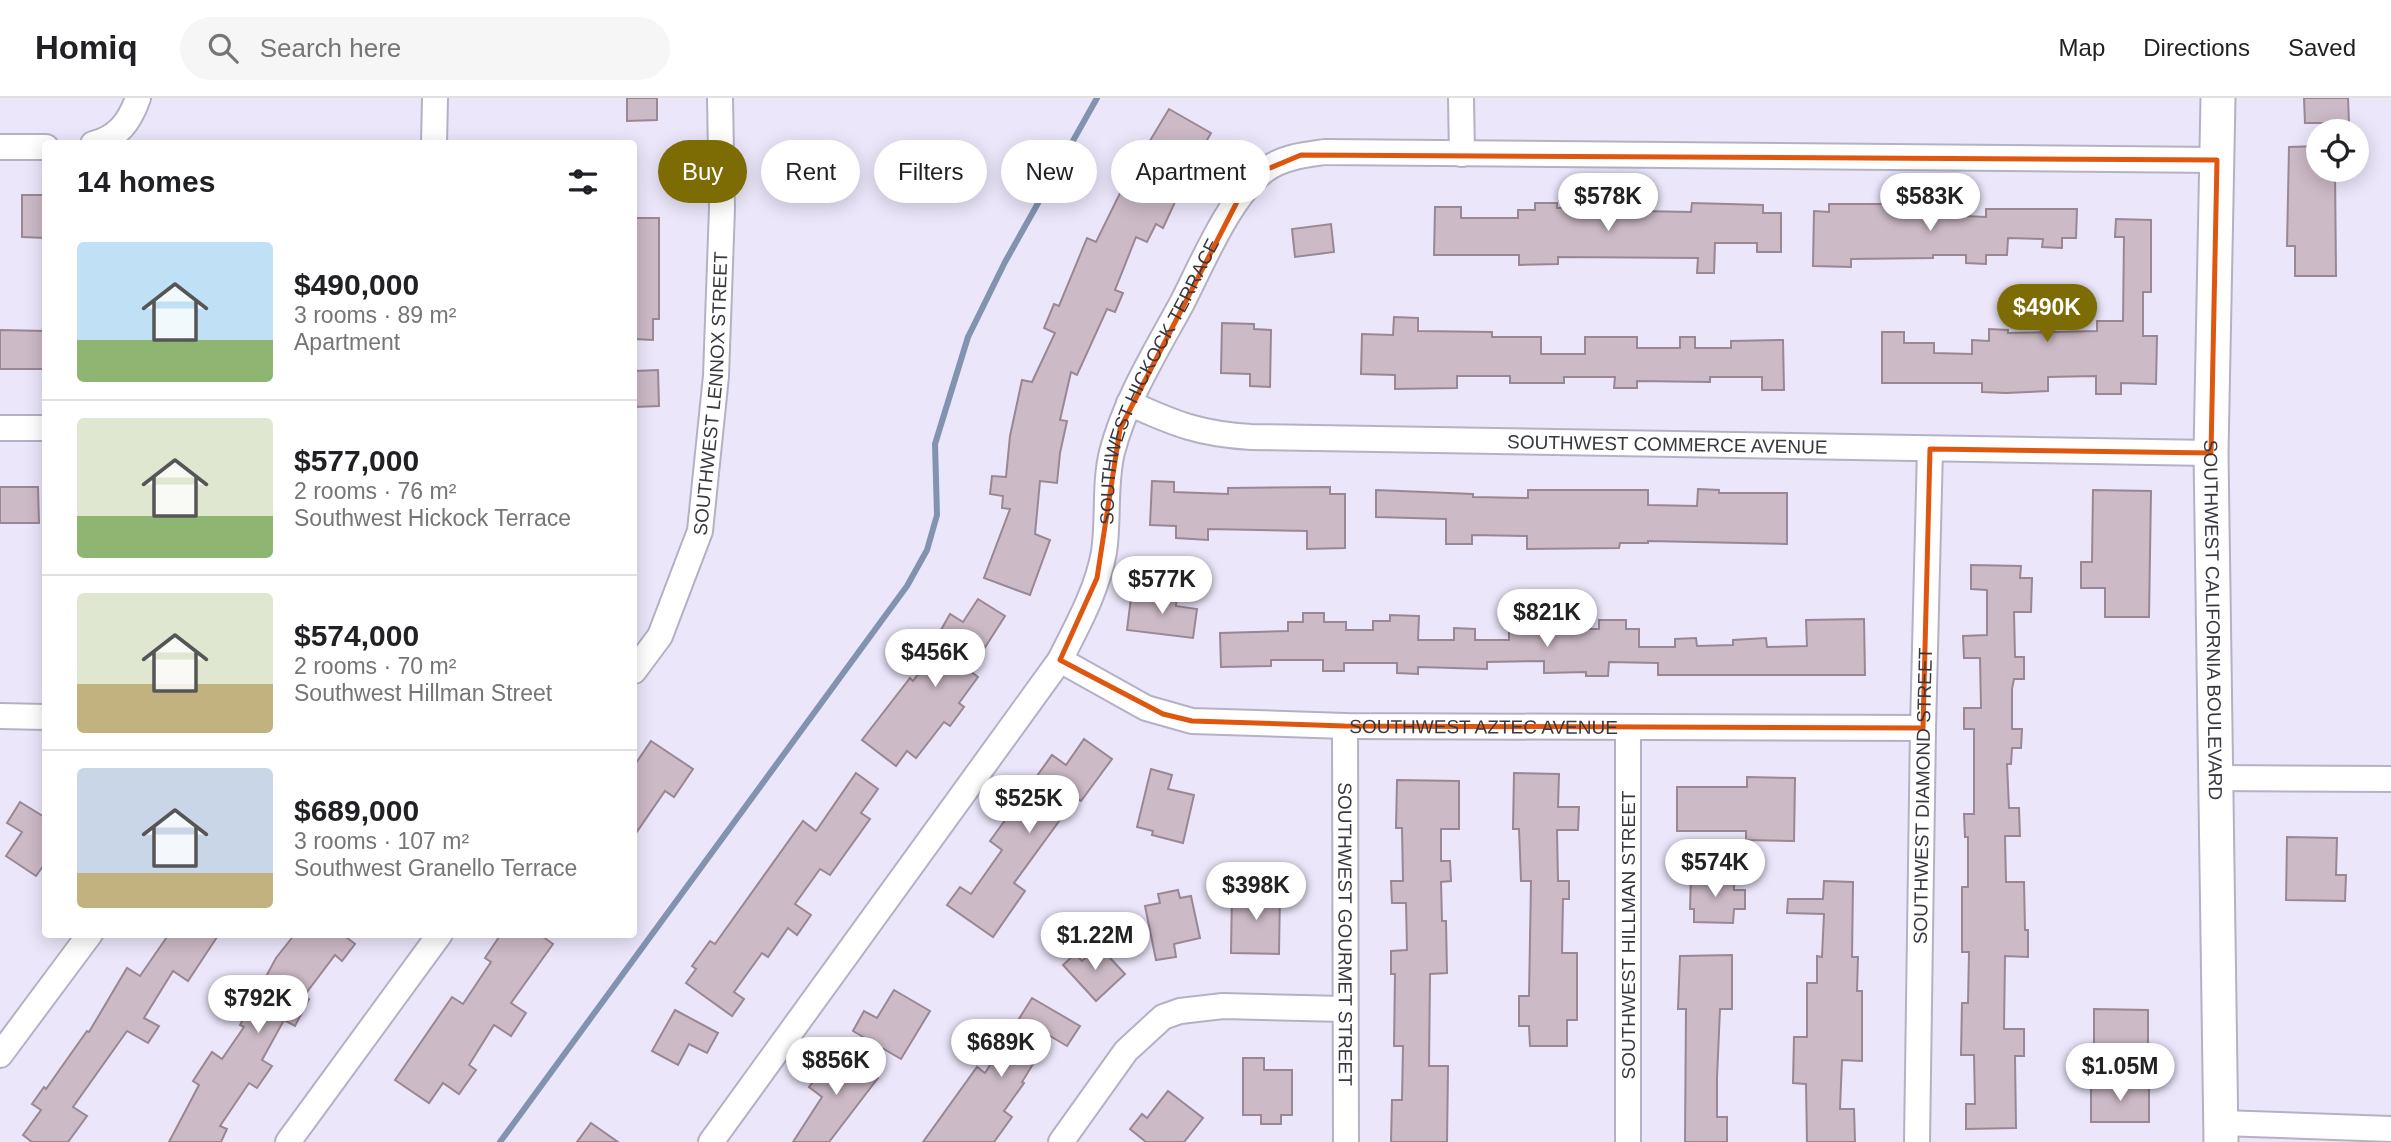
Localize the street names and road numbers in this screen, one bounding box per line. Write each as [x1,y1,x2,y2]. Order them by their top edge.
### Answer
street label: SOUTHWEST HICKOCK TERRACE [1096,235,1223,525]
street label: SOUTHWEST LENNOX STREET [690,251,731,537]
street label: SOUTHWEST COMMERCE AVENUE [1507,431,1828,458]
street label: SOUTHWEST CALIFORNIA BOULEVARD [2200,439,2226,800]
street label: SOUTHWEST DIAMOND STREET [1910,647,1936,944]
street label: SOUTHWEST AZTEC AVENUE [1349,716,1618,738]
street label: SOUTHWEST GOURMET STREET [1334,782,1356,1086]
street label: SOUTHWEST HILLMAN STREET [1618,790,1639,1079]

